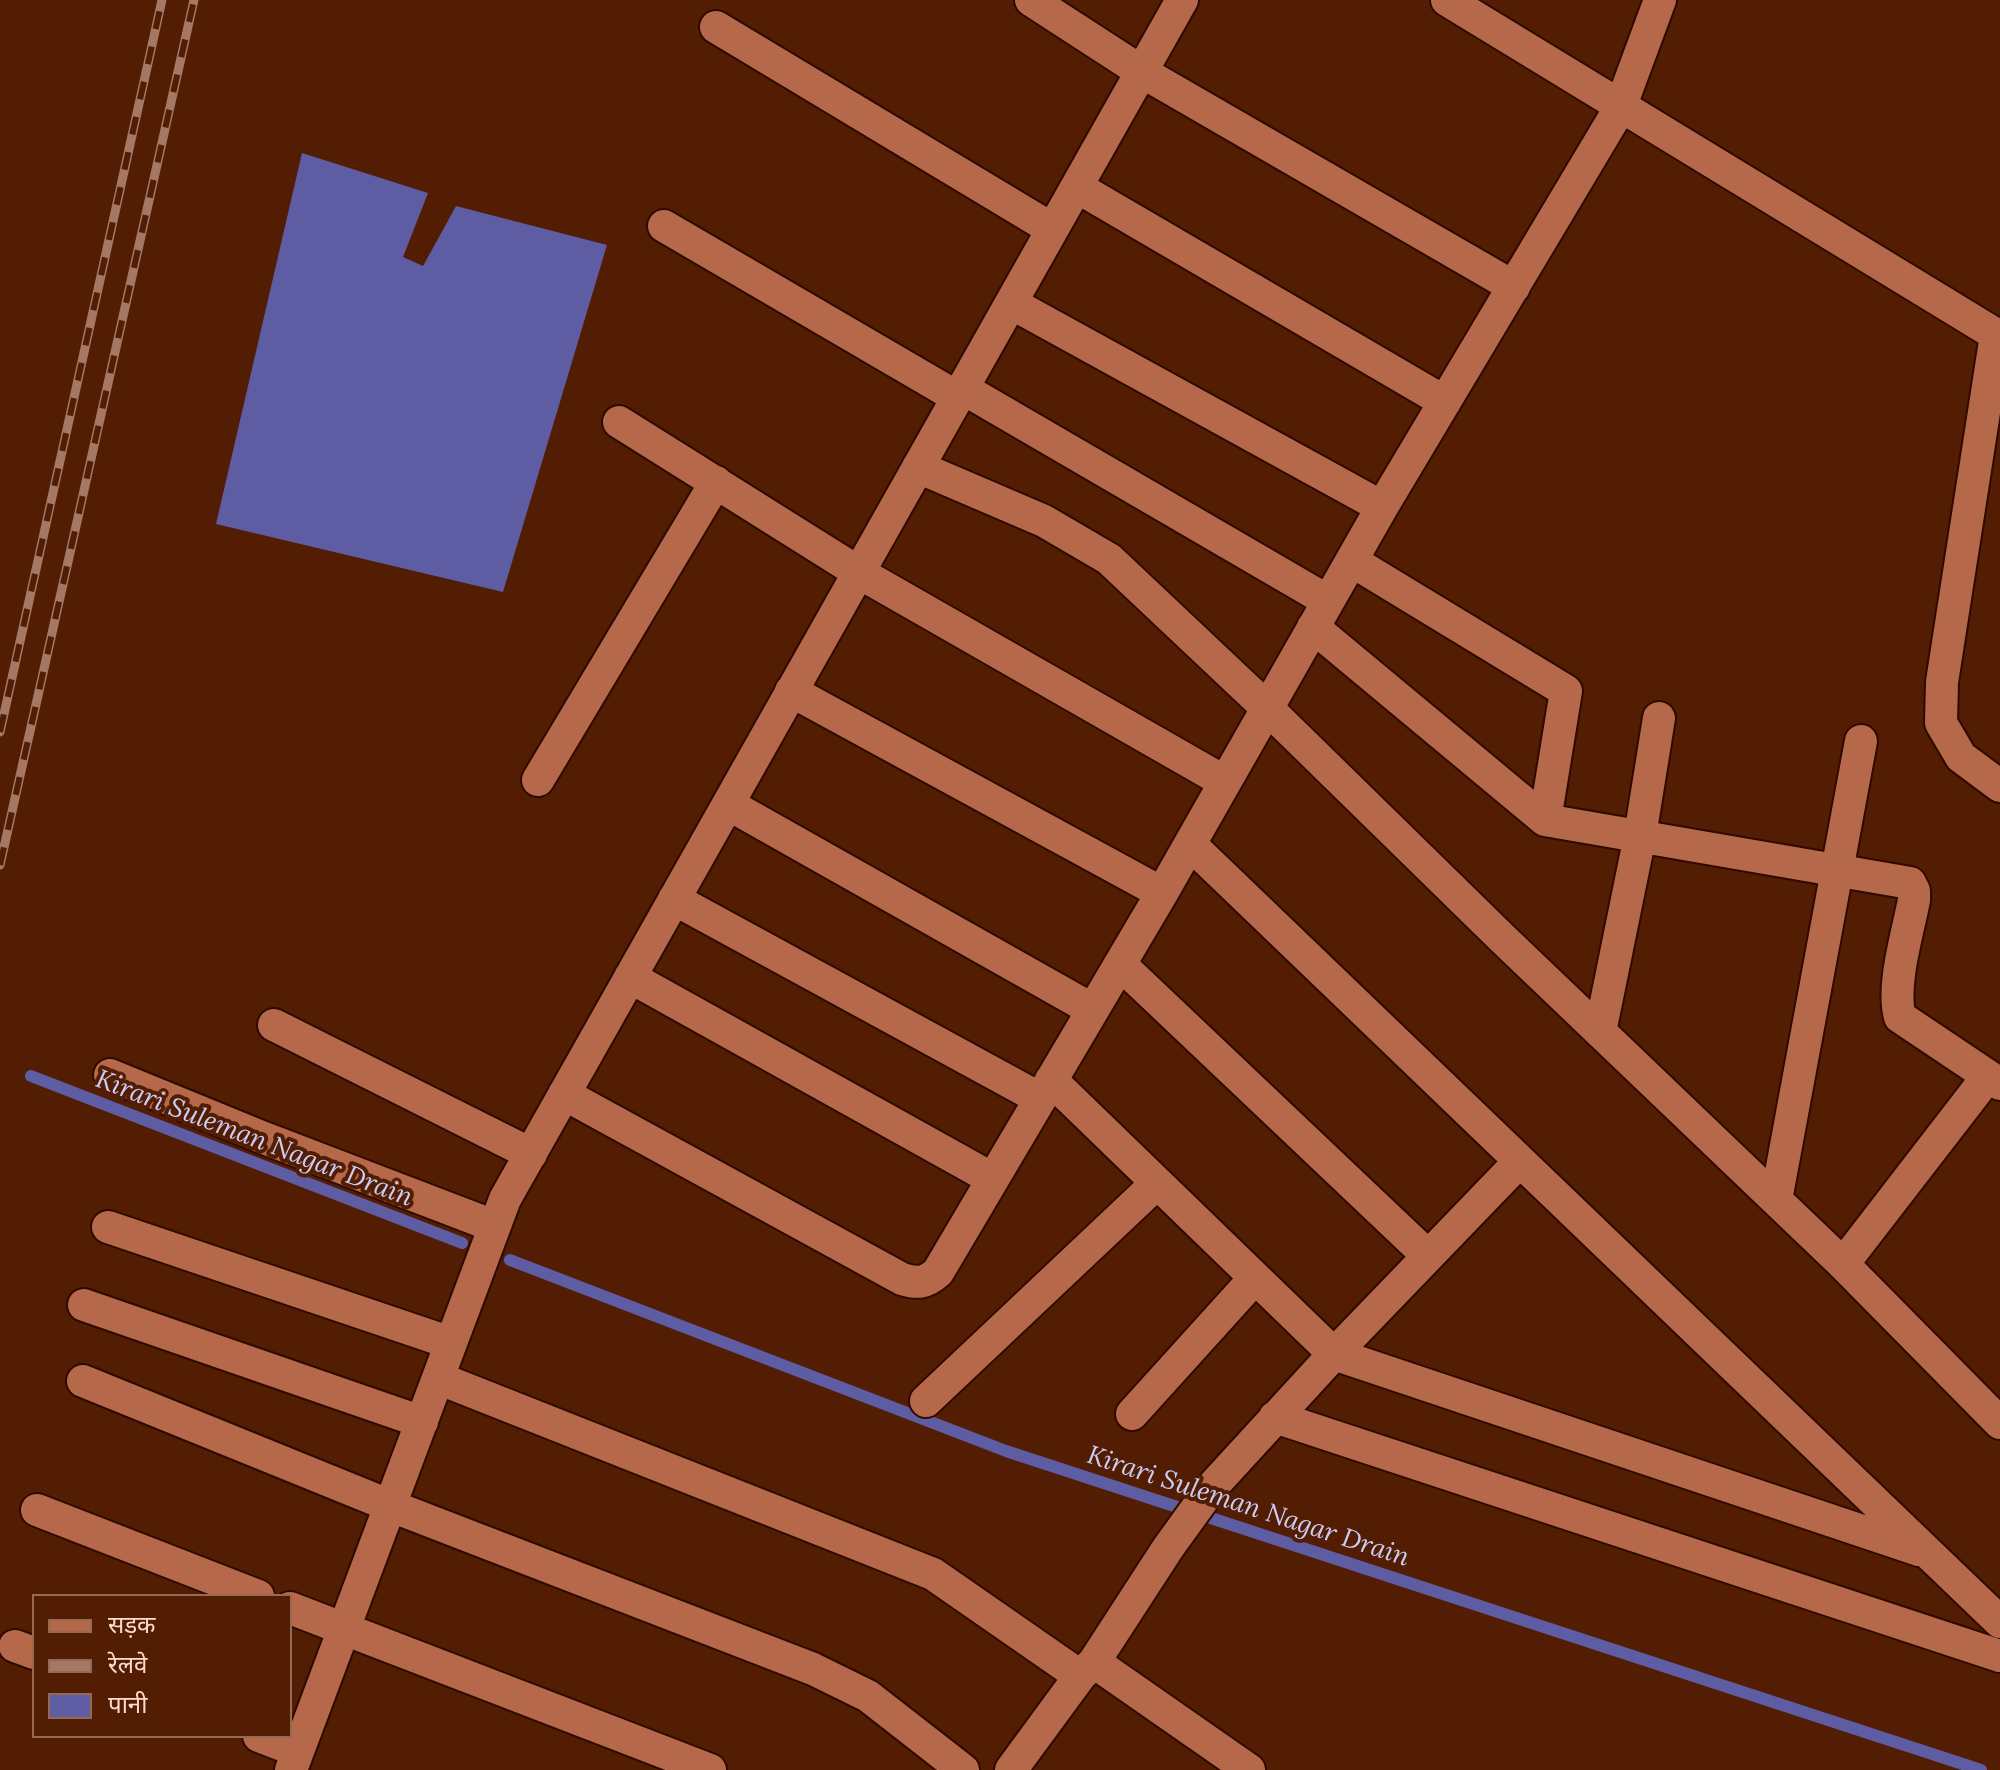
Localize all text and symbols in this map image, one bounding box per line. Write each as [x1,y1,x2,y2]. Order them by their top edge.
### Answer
water label: Kirari Suleman Nagar Drain [91,1064,417,1214]
water label: Kirari Suleman Nagar Drain [1083,1440,1413,1574]
legend [32,1594,292,1738]
text: सड़क [108,1609,156,1640]
text: रेलवे [108,1649,147,1680]
text: पानी [108,1689,147,1720]

